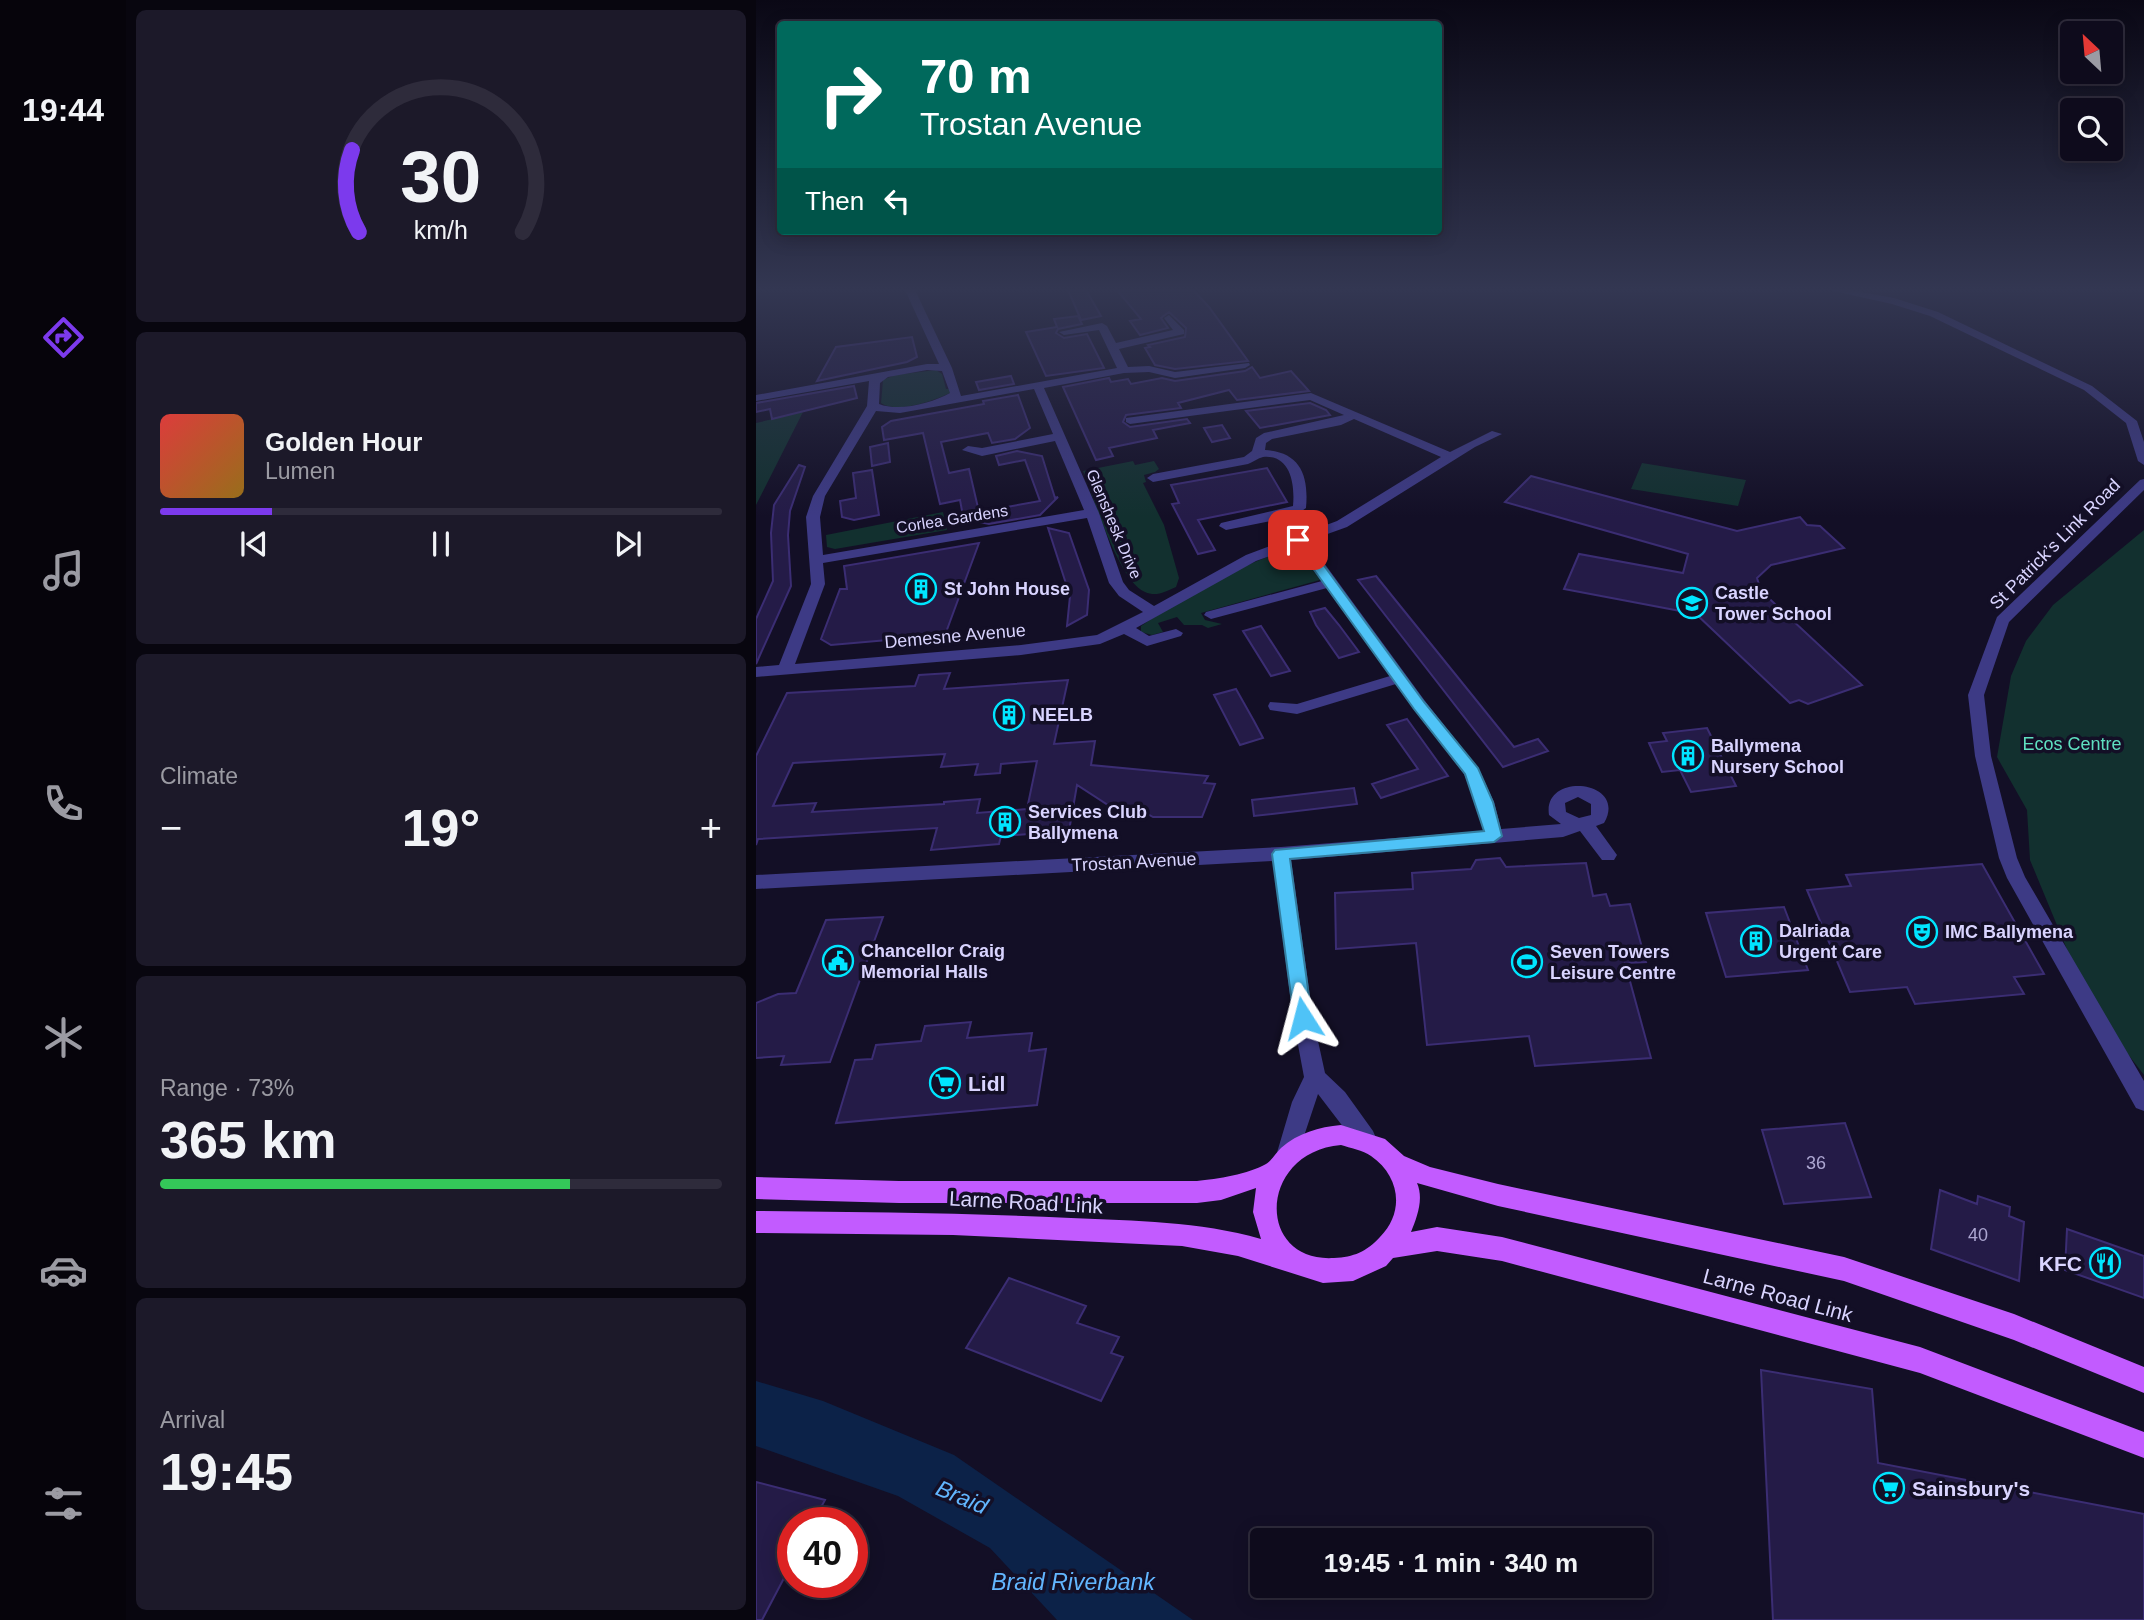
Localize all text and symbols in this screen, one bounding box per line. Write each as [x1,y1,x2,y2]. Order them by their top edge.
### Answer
north arrow [2060,21,2123,84]
map controls [2060,21,2123,161]
icon: right [805,49,896,140]
text: 70 m [920,49,1032,103]
text: 19:44 [22,92,104,128]
button: search [2060,98,2123,161]
text: Trostan Avenue [920,106,1142,142]
text: 30 [401,136,481,217]
icon: left [878,182,916,220]
text: Then [805,186,864,216]
text: km/h [414,216,468,244]
icon: directions [39,313,88,362]
text: Golden Hour [265,427,422,457]
text: Lumen [265,458,335,484]
street label: Glenshesk Drive [1083,467,1145,581]
street label: St Patrick’s Link Road [1986,475,2124,613]
street label: Corlea Gardens [895,502,1009,536]
pin [1268,510,1328,570]
icon: arrive [1279,521,1317,559]
icon: previous [235,525,273,563]
icon: pause [422,525,460,563]
icon: next [609,525,647,563]
icon: music [39,546,88,595]
building icon: St John House [904,572,938,606]
place label: St John House [944,579,1070,599]
place label: Castle Tower School [1715,583,1832,624]
school or university icon: Castle Tower School [1675,586,1709,620]
street label: Demesne Avenue [884,620,1026,652]
building icon: NEELB [992,698,1026,732]
place label: NEELB [1032,705,1093,725]
park label: Ecos Centre [2022,734,2122,754]
place label: Ballymena Nursery School [1711,736,1844,777]
building icon: Ballymena Nursery School [1671,739,1705,773]
text: Climate [160,763,238,789]
icon: phone [39,779,88,828]
text: 19° [402,799,480,857]
place label: Services Club Ballymena [1028,802,1147,843]
building icon: Services Club Ballymena [988,805,1022,839]
text: − [160,807,182,849]
text: + [700,807,722,849]
street label: Trostan Avenue [1071,849,1197,875]
theatre icon: IMC Ballymena [1905,915,1939,949]
place label: Dalriada Urgent Care [1779,921,1882,962]
place label: IMC Ballymena [1945,922,2074,942]
building icon: Dalriada Urgent Care [1739,924,1773,958]
place label: Chancellor Craig Memorial Halls [861,941,1005,982]
place label: Seven Towers Leisure Centre [1550,942,1676,983]
public building icon: Chancellor Craig Memorial Halls [821,944,855,978]
sports icon: Seven Towers Leisure Centre [1510,945,1544,979]
position arrow [1266,981,1340,1055]
icon: climate [39,1013,88,1062]
supermarket icon: Lidl [928,1066,962,1100]
place label: Lidl [968,1072,1005,1095]
text: Range · 73% [160,1075,294,1101]
text: 365 km [160,1111,336,1169]
house number: 36 [1806,1153,1826,1173]
street label: Larne Road Link [948,1186,1104,1218]
house number: 40 [1968,1225,1988,1245]
icon: car [39,1246,88,1295]
restaurant icon: KFC [2088,1246,2122,1280]
place label: KFC [2039,1252,2082,1275]
street label: Larne Road Link [1701,1264,1856,1326]
text: Arrival [160,1407,225,1433]
text: 19:45 [160,1443,293,1501]
supermarket icon: Sainsbury's [1872,1471,1906,1505]
water label: Braid [932,1475,993,1520]
place label: Sainsbury's [1912,1477,2030,1500]
icon: filters [39,1479,88,1528]
speed limit sign: 40 [777,1507,868,1598]
text: 19:45 · 1 min · 340 m [1324,1548,1578,1578]
water label: Braid Riverbank [991,1569,1156,1595]

